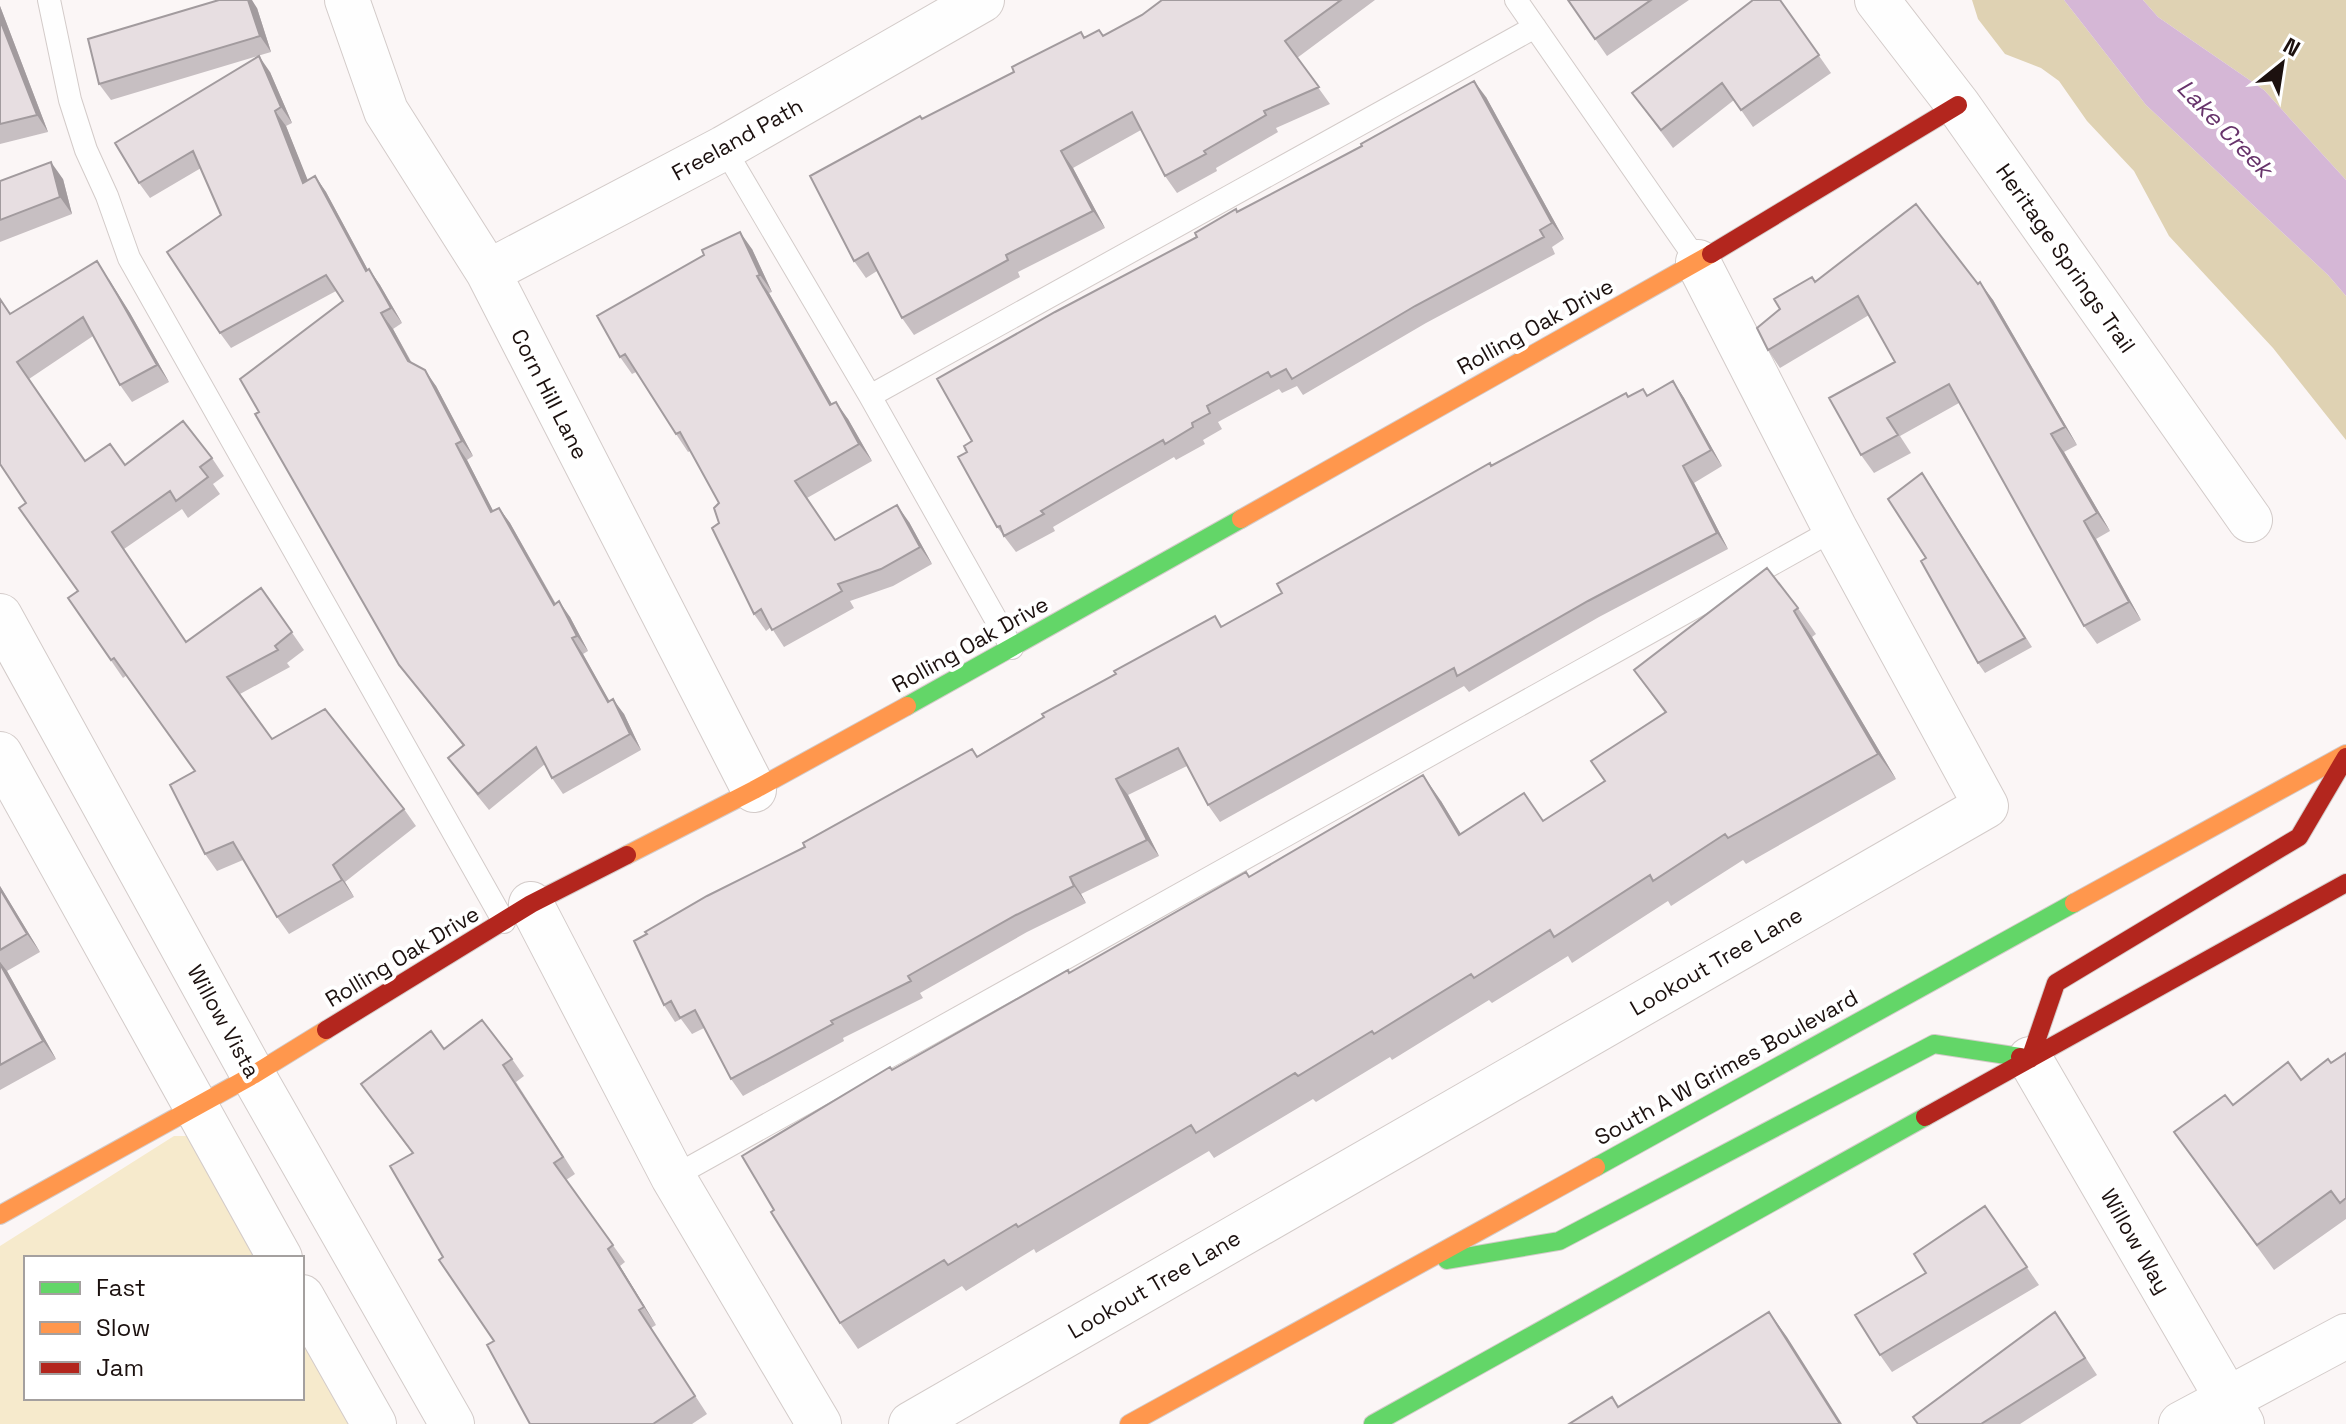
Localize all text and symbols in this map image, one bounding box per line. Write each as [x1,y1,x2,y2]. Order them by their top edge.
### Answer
north arrow [2242,24,2322,104]
text: N [2279,31,2305,62]
water label: Lake Creek [2170,72,2282,186]
street label: Freeland Path [666,91,808,187]
street label: Heritage Springs Trail [1990,158,2142,358]
street label: Rolling Oak Drive [1452,271,1618,381]
street label: Corn Hill Lane [505,324,595,464]
street label: Rolling Oak Drive [887,589,1053,699]
street label: Rolling Oak Drive [320,899,484,1013]
street label: Lookout Tree Lane [1625,900,1807,1022]
street label: Willow Vista [181,960,267,1083]
street label: South A W Grimes Boulevard [1590,983,1862,1151]
street label: Willow Way [2095,1183,2177,1299]
street label: Lookout Tree Lane [1063,1223,1245,1345]
legend [24,1256,304,1400]
text: Fast [96,1272,146,1303]
text: Slow [96,1312,150,1343]
text: Jam [96,1352,144,1383]

